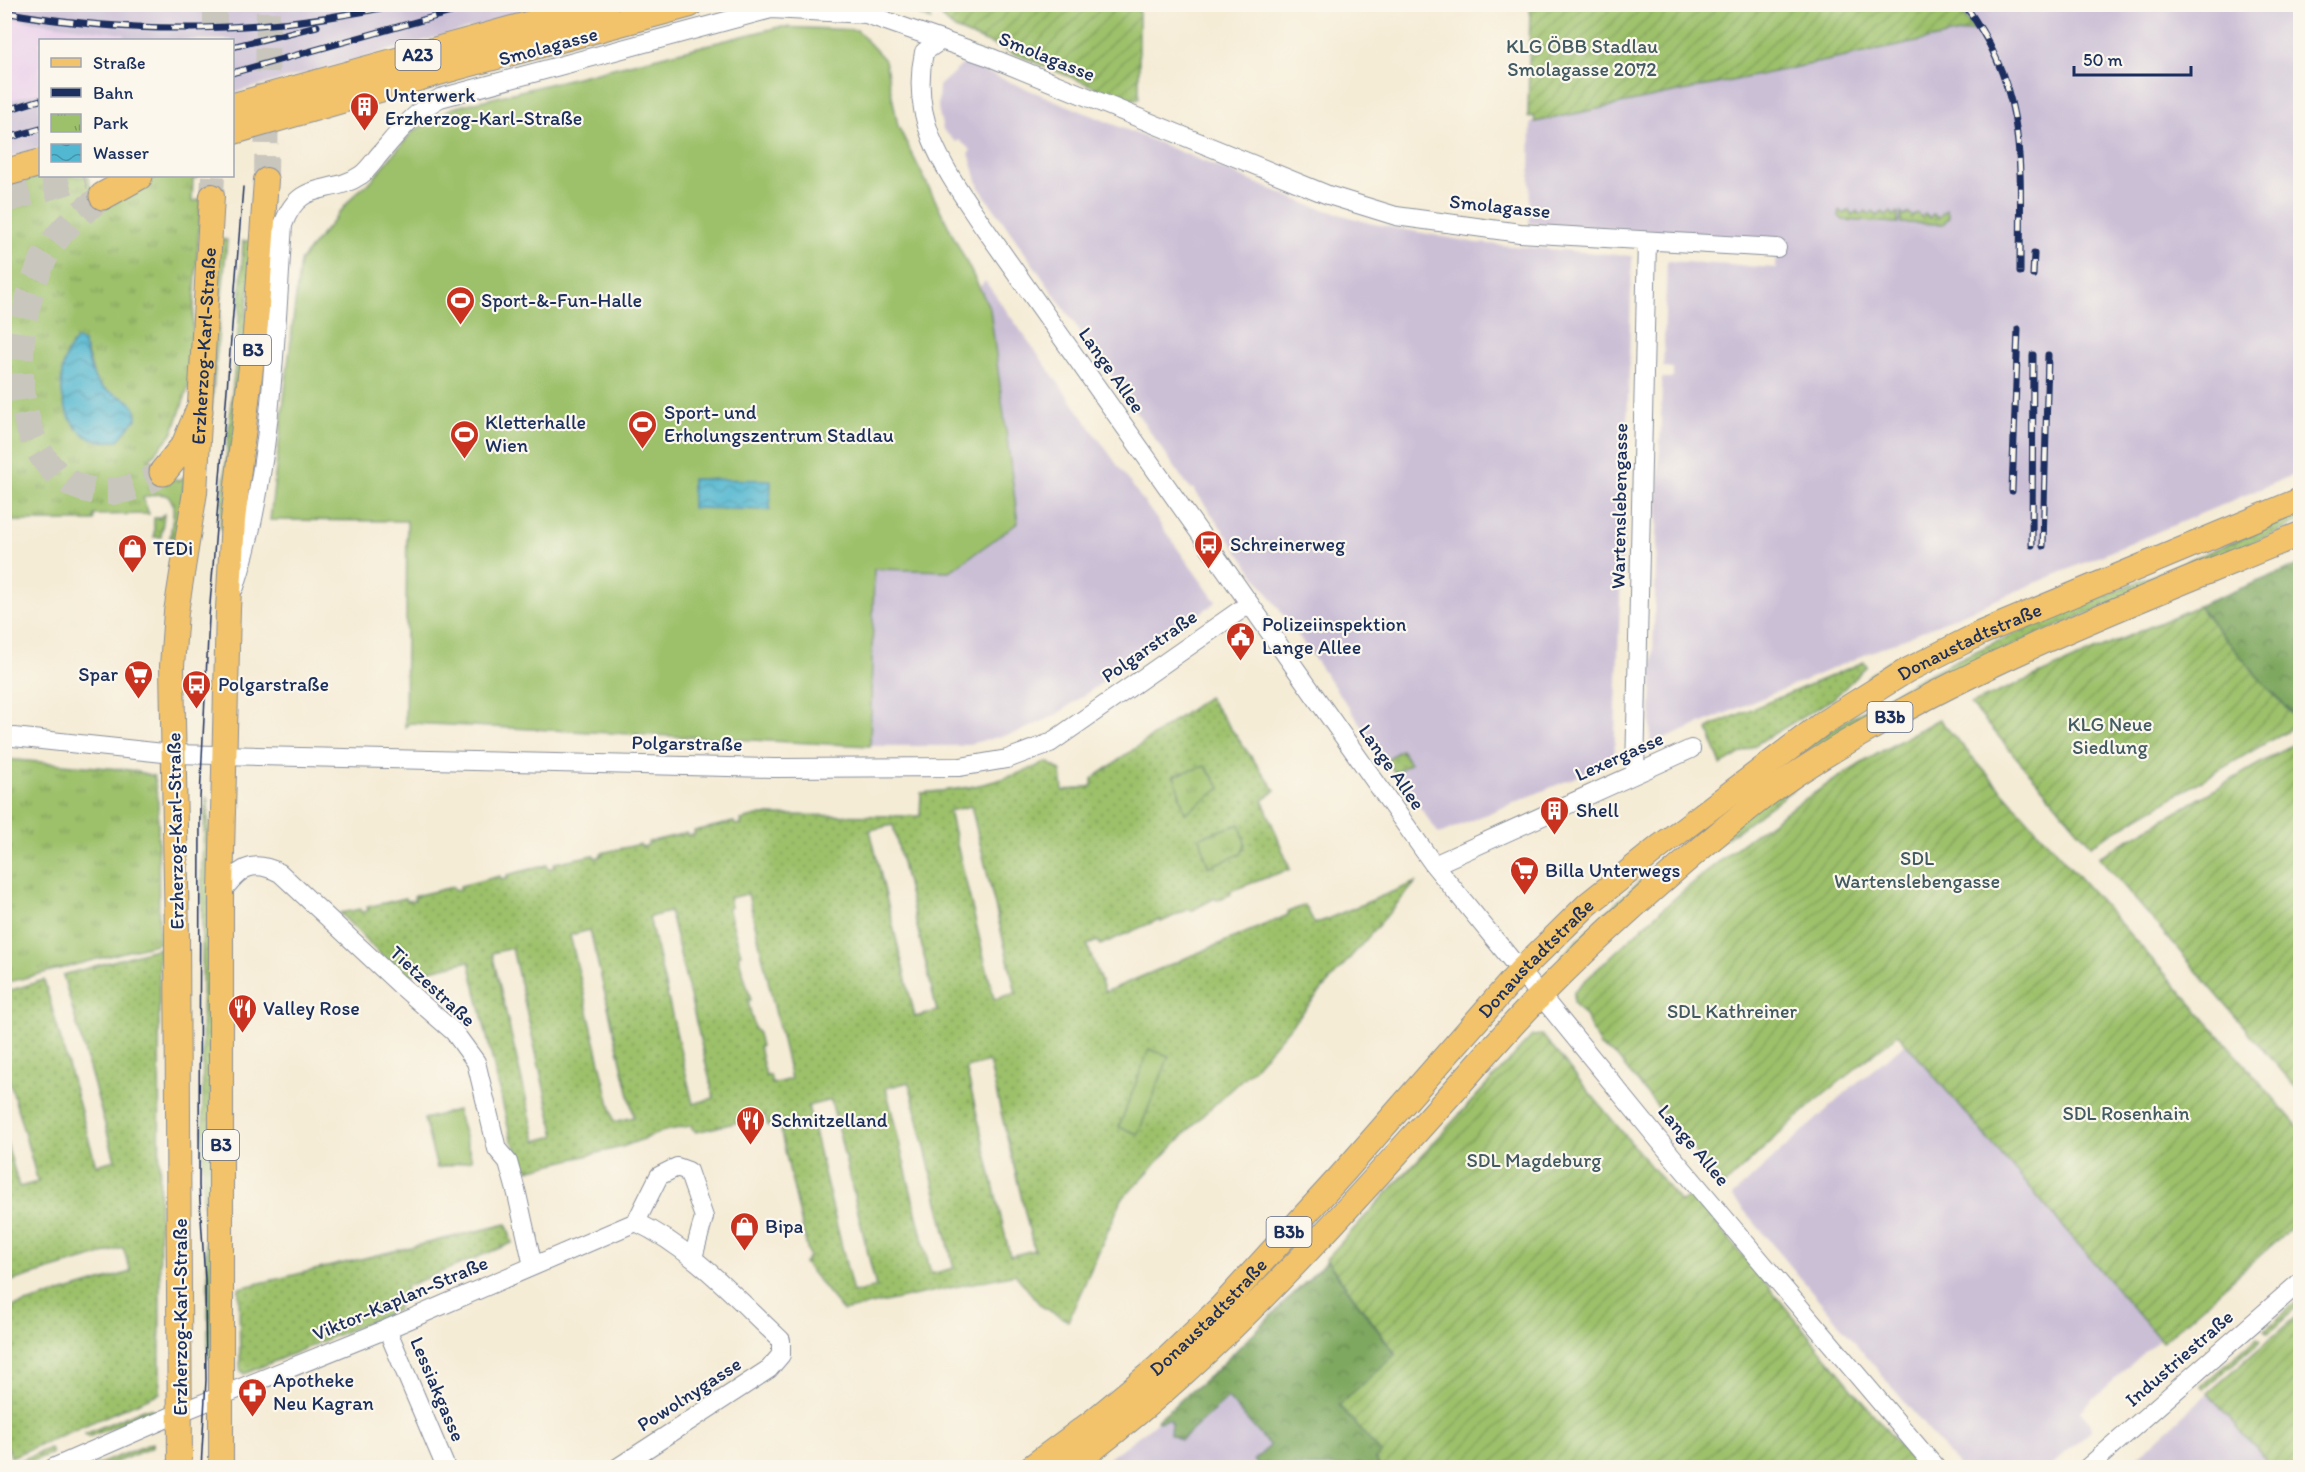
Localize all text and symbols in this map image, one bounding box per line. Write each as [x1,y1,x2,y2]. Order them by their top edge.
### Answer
street label: Smolagasse [496,21,600,71]
street label: Smolagasse [995,26,1099,86]
park label: KLG ÖBB Stadlau Smolagasse 2072 [1506,34,1658,81]
legend [39,39,234,177]
scale bar [2074,39,2191,77]
road number: A23 [396,40,440,70]
text: 50 m [2083,49,2123,71]
text: Straße [93,52,146,74]
text: Bahn [93,82,134,104]
place label: Unterwerk Erzherzog-Karl-Straße [385,83,582,130]
building icon: Unterwerk Erzherzog-Karl-Straße [348,90,380,132]
text: Park [93,112,128,134]
text: Wasser [93,142,150,164]
street label: Smolagasse [1448,189,1552,223]
street label: Erzherzog-Karl-Straße [186,247,221,445]
sports icon: Sport-&-Fun-Halle [444,284,476,326]
place label: Sport-&-Fun-Halle [481,288,642,312]
street label: Lange Allee [1074,322,1150,418]
road number: B3 [235,335,271,365]
place label: Sport- und Erholungszentrum Stadlau [664,400,894,447]
sports icon: Sport- und Erholungszentrum Stadlau [627,408,659,450]
place label: Kletterhalle Wien [485,410,586,457]
sports icon: Kletterhalle Wien [448,418,480,460]
street label: Wartenslebengasse [1606,423,1632,589]
bus stop icon: Schreinerweg [1193,528,1225,570]
shop icon: TEDi [116,532,148,574]
place label: Schreinerweg [1230,532,1346,556]
place label: TEDi [153,536,193,560]
street label: Donaustadtstraße [1892,597,2045,686]
street label: Polgarstraße [1097,604,1201,688]
place label: Polizeiinspektion Lange Allee [1262,612,1407,659]
public building icon: Polizeiinspektion Lange Allee [1225,620,1257,662]
supermarket icon: Spar [123,658,155,700]
place label: Spar [78,662,118,686]
bus stop icon: Polgarstraße [181,668,213,710]
place label: Polgarstraße [218,672,329,696]
road number: B3b [1868,702,1912,732]
park label: KLG Neue Siedlung [2068,712,2152,759]
street label: Lange Allee [1354,719,1430,815]
street label: Lexergasse [1571,726,1667,786]
street label: Polgarstraße [631,730,743,756]
street label: Erzherzog-Karl-Straße [161,732,189,930]
building icon: Shell [1539,794,1571,836]
place label: Shell [1576,798,1619,822]
park label: SDL Wartenslebengasse [1834,846,2000,893]
supermarket icon: Billa Unterwegs [1508,854,1540,896]
place label: Billa Unterwegs [1545,858,1680,882]
street label: Donaustadtstraße [1473,893,1599,1023]
street label: Tietzestraße [385,940,481,1032]
restaurant icon: Valley Rose [226,992,258,1034]
place label: Valley Rose [263,996,360,1020]
park label: SDL Kathreiner [1667,999,1798,1023]
street label: Lange Allee [1653,1099,1735,1191]
park label: SDL Rosenhain [2062,1101,2190,1125]
restaurant icon: Schnitzelland [734,1104,766,1146]
place label: Schnitzelland [771,1108,888,1132]
road number: B3 [203,1130,239,1160]
park label: SDL Magdeburg [1467,1148,1602,1172]
shop icon: Bipa [728,1210,760,1252]
place label: Bipa [765,1214,804,1238]
road number: B3b [1266,1217,1312,1247]
street label: Erzherzog-Karl-Straße [168,1218,192,1416]
street label: Viktor-Kaplan-Straße [309,1250,491,1346]
street label: Donaustadtstraße [1144,1253,1272,1381]
street label: Industriestraße [2120,1304,2238,1412]
street label: Lessiakgasse [405,1333,471,1445]
street label: Powolnygasse [632,1351,746,1437]
place label: Apotheke Neu Kagran [273,1368,374,1415]
pharmacy icon: Apotheke Neu Kagran [236,1376,268,1418]

